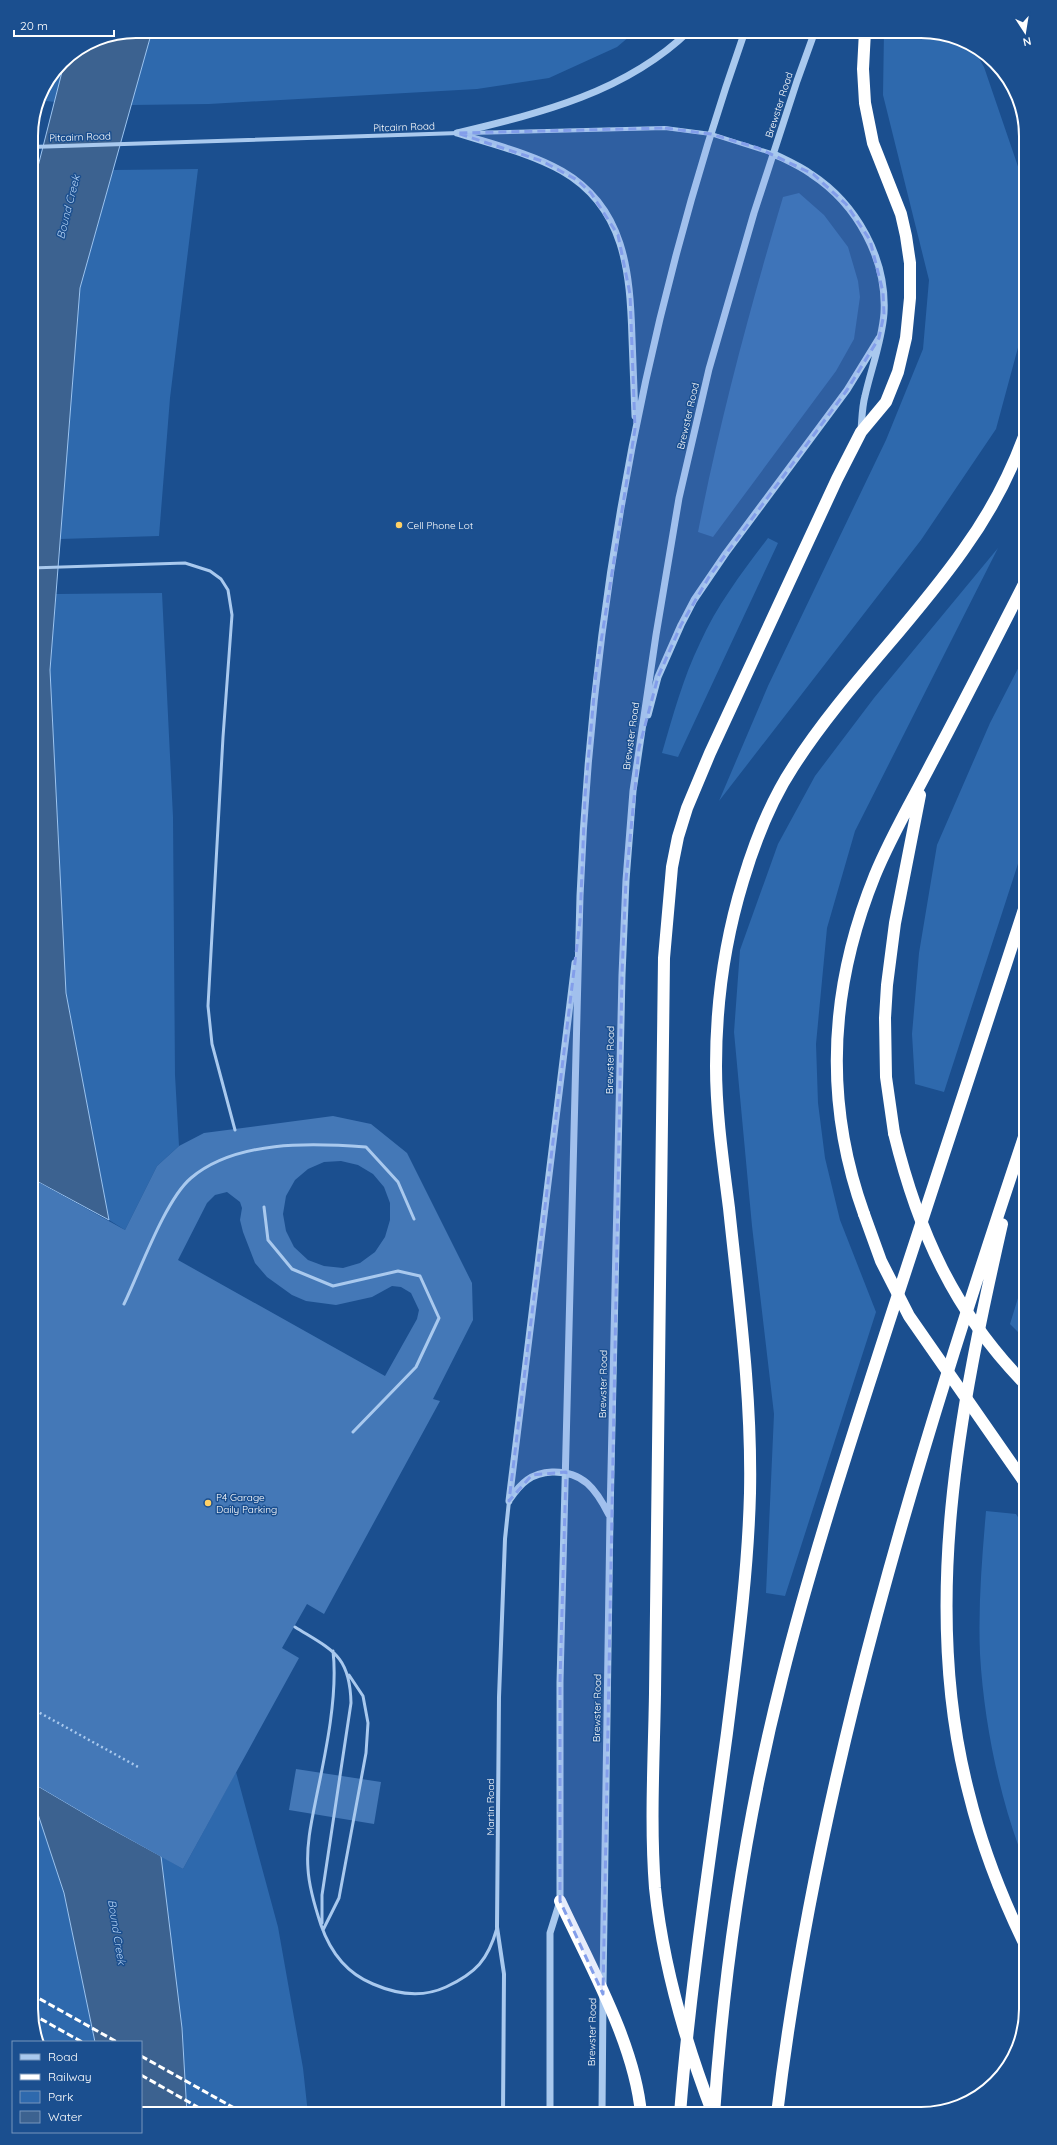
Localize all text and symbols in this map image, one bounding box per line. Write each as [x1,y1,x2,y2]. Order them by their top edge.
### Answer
scale bar [14,12,114,38]
north arrow [1005,12,1045,52]
text: 20 m [20,18,48,33]
text: N [1022,34,1032,49]
street label: Brewster Road [762,70,796,140]
street label: Pitcairn Road [373,119,435,135]
street label: Pitcairn Road [49,129,111,145]
water label: Bound Creek [53,172,83,241]
street label: Brewster Road [674,381,702,451]
place label: Cell Phone Lot [407,519,474,532]
marker: Cell Phone Lot [394,520,404,530]
street label: Brewster Road [620,701,642,771]
street label: Brewster Road [603,1026,617,1094]
street label: Brewster Road [596,1350,610,1418]
place label: P4 Garage Daily Parking [216,1491,277,1516]
marker: P4 Garage Daily Parking [203,1498,213,1508]
street label: Brewster Road [590,1674,604,1742]
street label: Martin Road [484,1778,497,1836]
water label: Bound Creek [105,1899,129,1967]
street label: Brewster Road [585,1998,599,2066]
legend [12,2041,142,2133]
text: Road [48,2049,78,2064]
text: Railway [48,2069,92,2084]
text: Park [48,2089,73,2104]
text: Water [48,2109,83,2124]

